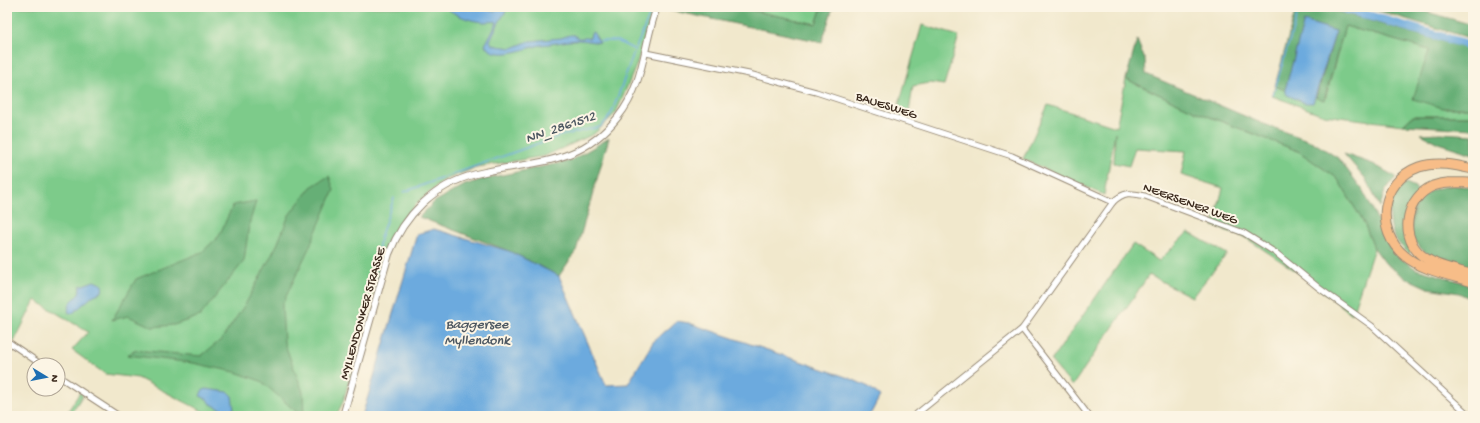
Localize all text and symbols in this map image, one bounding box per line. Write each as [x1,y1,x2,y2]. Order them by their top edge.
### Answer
street label: BAUESWEG [853,89,919,124]
water label: NN_2861512 [524,108,599,148]
street label: NEERSENER WEG [1141,180,1240,229]
street label: MYLLENDONKER STRASSE [337,245,390,381]
water label: Baggersee Myllendonk [444,317,511,350]
north arrow [26,357,66,397]
text: N [47,374,60,383]

